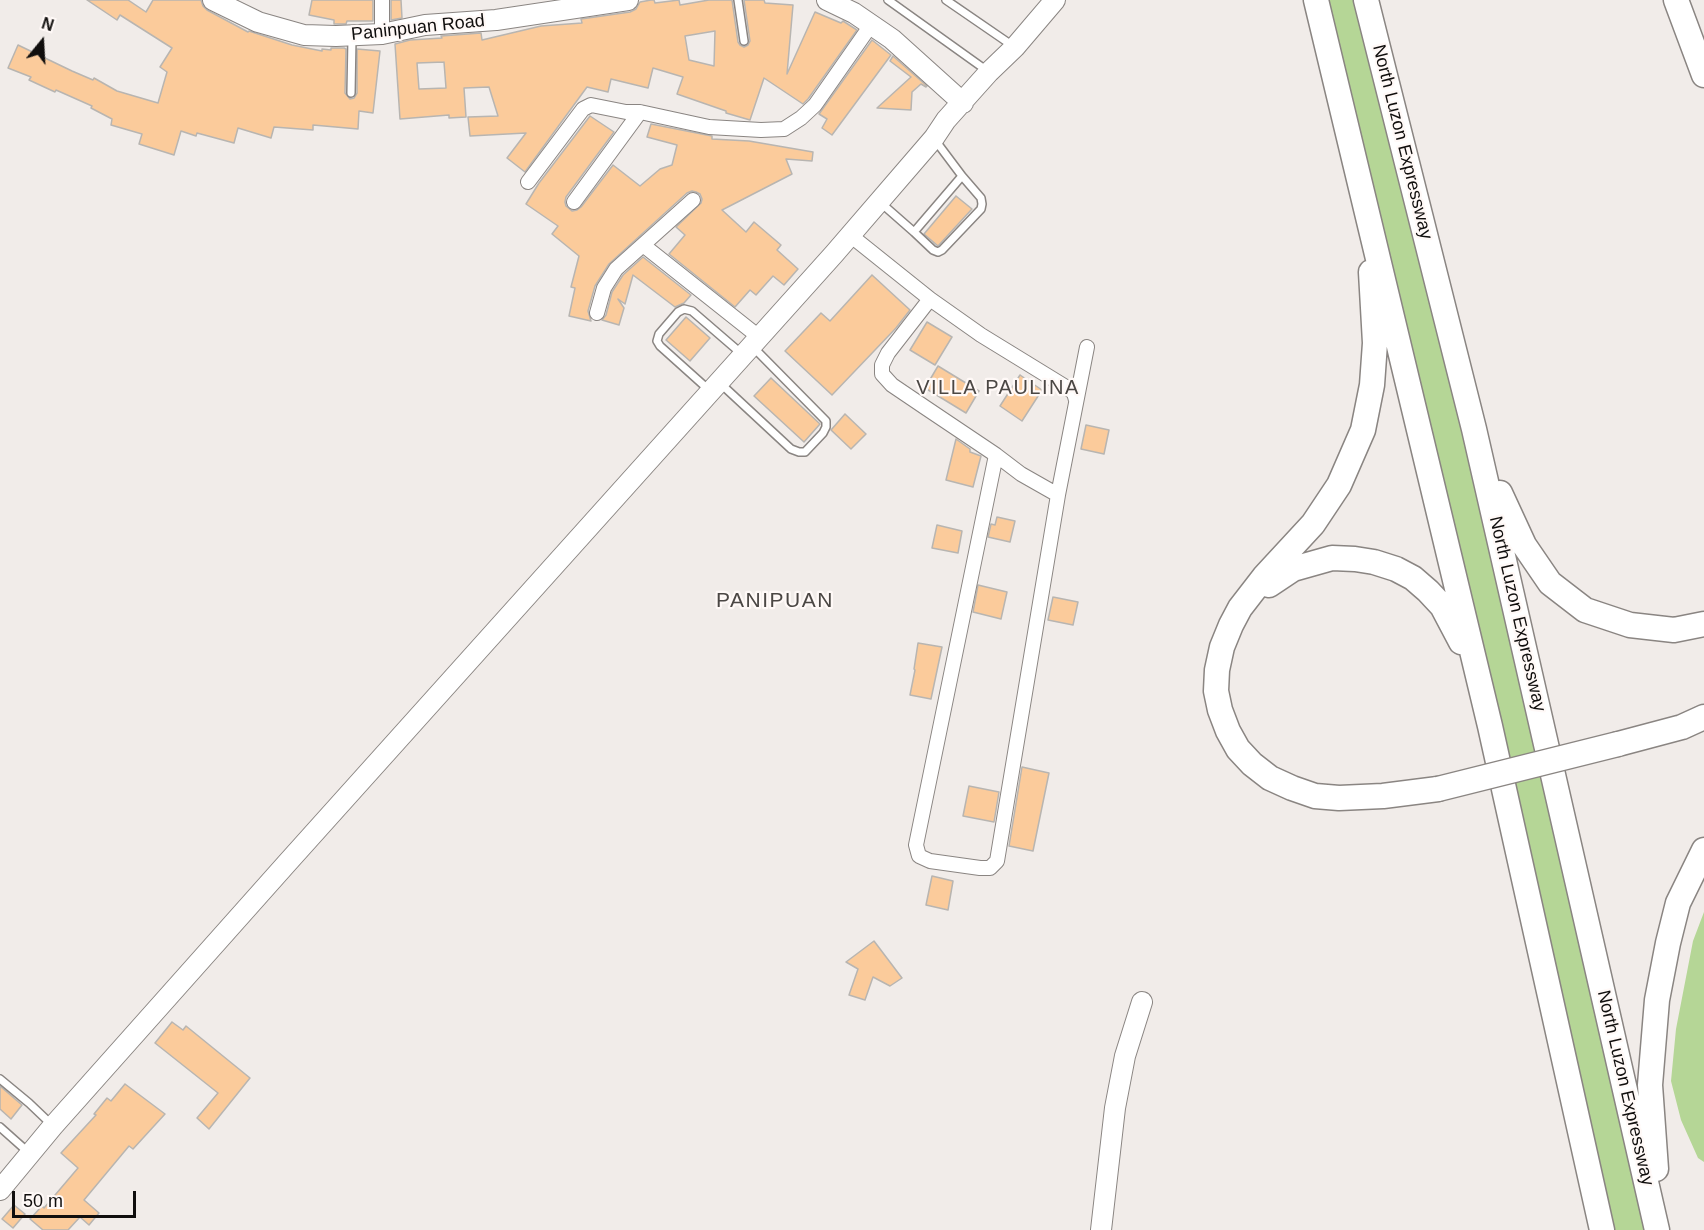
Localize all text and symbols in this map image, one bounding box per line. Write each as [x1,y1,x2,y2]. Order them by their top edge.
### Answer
street label: Paninpuan Road [350,10,486,46]
north arrow [12,12,72,72]
text: N [40,15,56,34]
street label: North Luzon Expressway [1367,42,1437,242]
district label: VILLA PAULINA [916,376,1080,400]
street label: North Luzon Expressway [1484,514,1550,714]
district label: PANIPUAN [716,588,834,614]
street label: North Luzon Expressway [1592,988,1658,1188]
scale bar [15,1179,140,1217]
text: 50 m [23,1191,63,1211]

